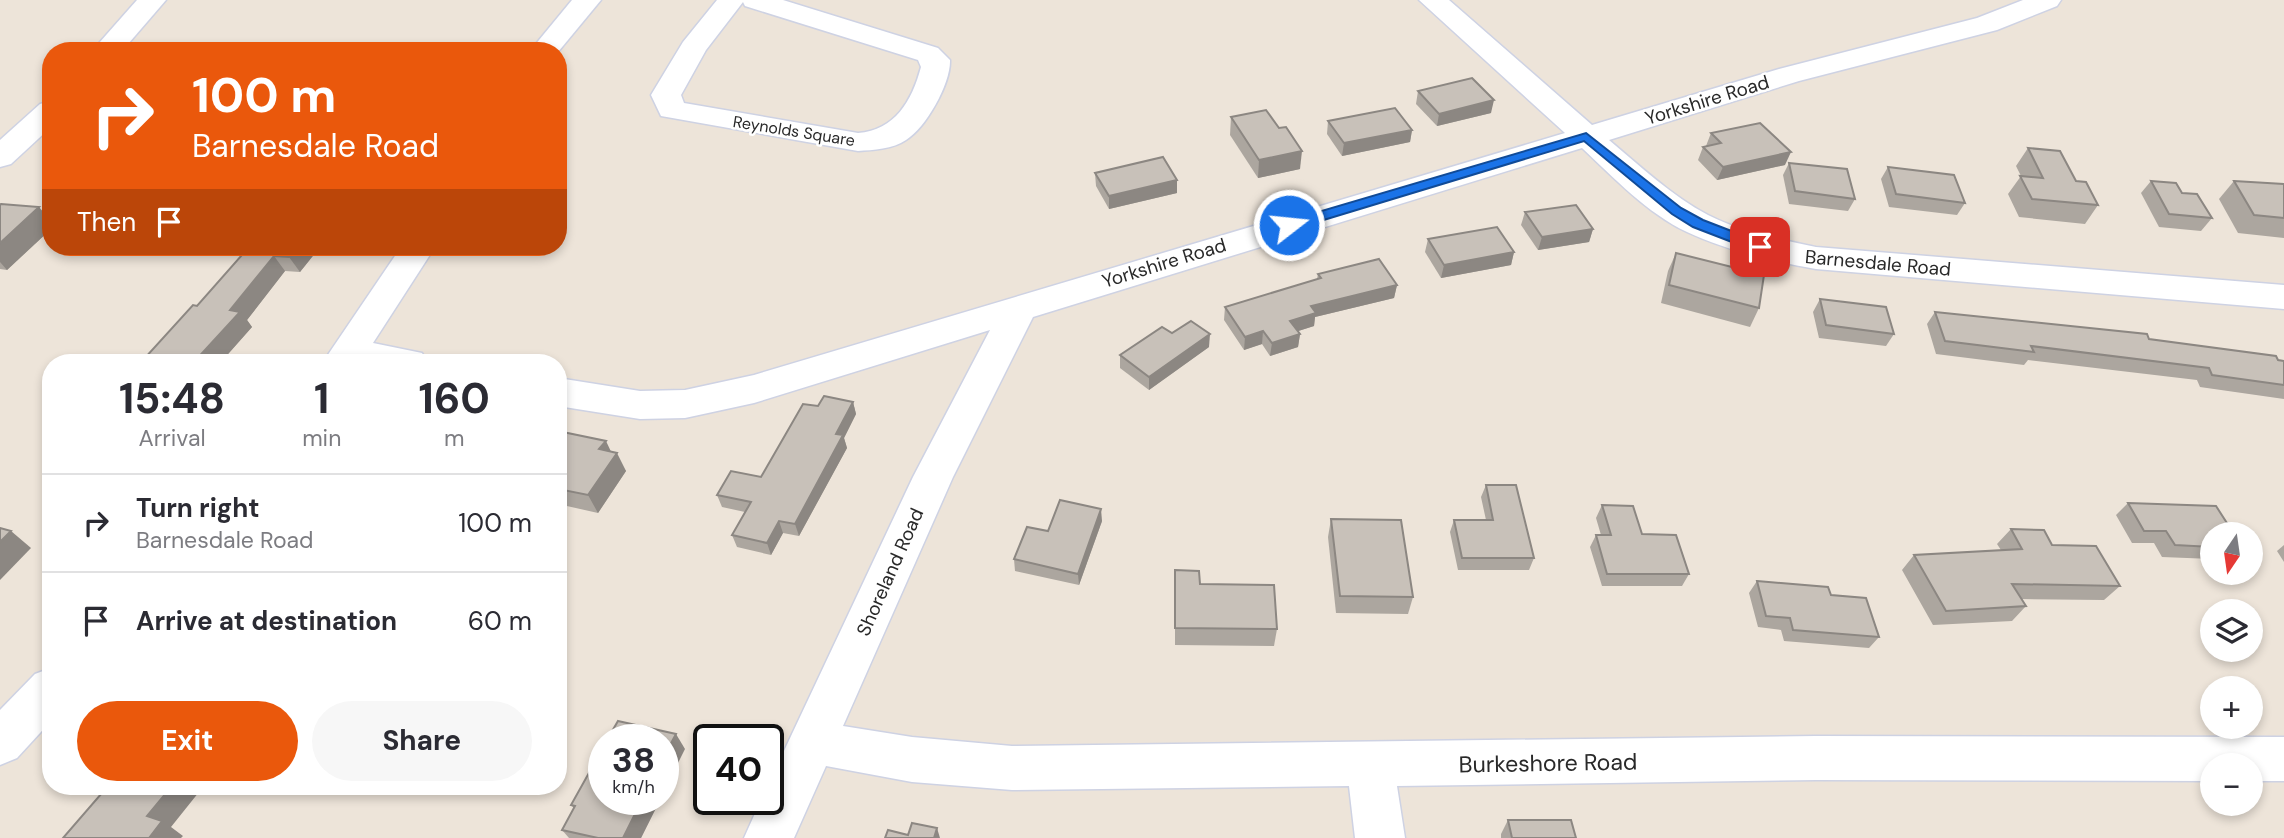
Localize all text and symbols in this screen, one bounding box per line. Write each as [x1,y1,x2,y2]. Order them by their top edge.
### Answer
text: 100 m [192,63,336,127]
street label: Yorkshire Road [1642,69,1772,131]
icon: right [77,70,168,161]
street label: Reynolds Square [732,111,856,151]
text: Barnesdale Road [192,125,439,167]
position arrow [1252,188,1326,262]
icon: arrive [150,203,188,241]
text: Then [77,205,136,239]
pin [1730,217,1790,277]
icon: arrive [1741,228,1779,266]
street label: Yorkshire Road [1099,232,1229,294]
street label: Barnesdale Road [1804,244,1952,282]
text: 15:48 [119,371,225,426]
text: 1 [314,371,329,426]
text: 160 [418,371,490,426]
text: Arrival [139,423,206,453]
text: min [302,423,341,453]
text: m [444,423,464,453]
text: Turn right [136,491,260,525]
icon: right [77,504,115,542]
street label: Shoreland Road [851,504,929,640]
text: 100 m [458,506,532,540]
north arrow [2200,522,2263,584]
map controls [2200,522,2263,816]
text: Barnesdale Road [136,525,314,555]
button: layers [2200,599,2263,662]
icon: arrive [77,602,115,640]
text: Arrive at destination [136,604,397,638]
text: 60 m [468,604,532,638]
button: + [2200,676,2263,739]
button: Exit [77,701,298,781]
button: Share [312,701,532,781]
speed limit sign: 40 [693,724,784,815]
text: 38 [612,737,655,783]
street label: Burkeshore Road [1458,746,1638,780]
button: − [2200,753,2263,816]
text: km/h [612,775,655,799]

